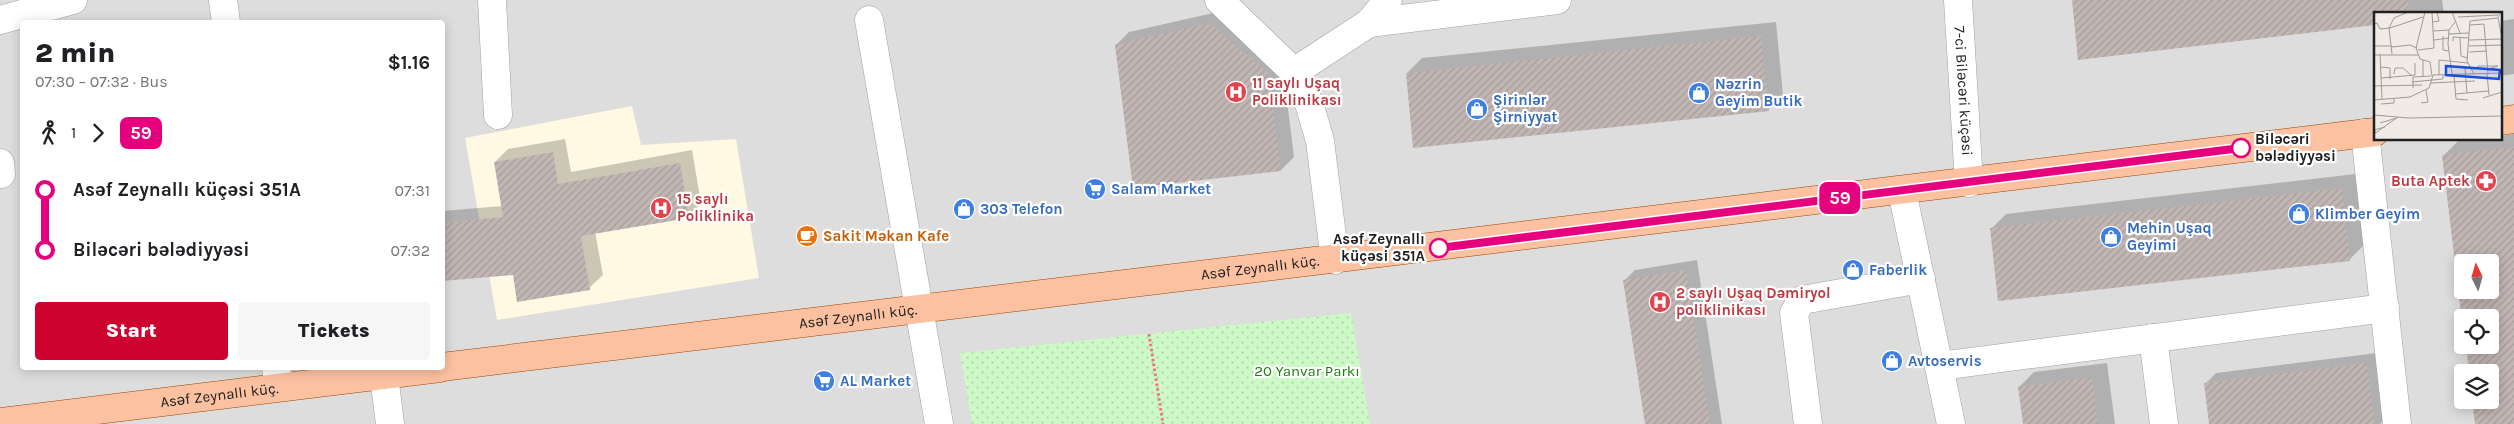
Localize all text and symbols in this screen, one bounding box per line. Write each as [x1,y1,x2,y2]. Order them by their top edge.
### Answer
inset map [2374,12,2502,140]
street label: 7-ci Biləcəri küçəsi [1951,25,1976,156]
text: 2 min [35,36,115,69]
text: $1.16 [388,52,430,74]
text: 07:30 – 07:32 · Bus [35,72,168,91]
place label: 11 saylı Uşaq Poliklinikası [1252,74,1342,109]
place label: Nəzrin Geyim Butik [1715,75,1803,110]
hospital icon: 11 saylı Uşaq Poliklinikası [1224,80,1248,104]
shop icon: Nəzrin Geyim Butik [1687,81,1711,105]
place label: Şirinlər Şirniyyat [1493,91,1558,126]
shop icon: Şirinlər Şirniyyat [1465,97,1489,121]
icon: walk [35,119,63,147]
icon: forward [84,119,112,147]
text: 59 [130,122,152,144]
text: 1 [71,123,76,142]
place label: Biləcəri bələdiyyəsi [2255,130,2336,165]
marker: Biləcəri bələdiyyəsi [2231,138,2251,158]
pharmacy icon: Buta Aptek [2474,169,2498,193]
place label: Buta Aptek [2391,172,2470,190]
supermarket icon: Salam Market [1083,177,1107,201]
text: Asəf Zeynallı küçəsi 351A [73,179,301,201]
place label: Salam Market [1111,180,1211,198]
text: 07:31 [395,181,430,200]
line badge: 59 [1818,182,1862,214]
text: 59 [1829,187,1851,209]
place label: 15 saylı Poliklinika [677,190,754,225]
hospital icon: 15 saylı Poliklinika [649,196,673,220]
shop icon: 303 Telefon [952,197,976,221]
place label: 303 Telefon [980,200,1062,218]
shop icon: Klimber Geyim [2287,202,2311,226]
place label: Klimber Geyim [2315,205,2420,223]
place label: Mehin Uşaq Geyimi [2127,219,2212,254]
cafe icon: Sakit Məkan Kafe [795,224,819,248]
shop icon: Mehin Uşaq Geyimi [2099,225,2123,249]
place label: Sakit Məkan Kafe [823,227,949,245]
place label: Asəf Zeynallı küçəsi 351A [1333,230,1426,265]
marker: Asəf Zeynallı küçəsi 351A [1429,238,1449,258]
text: Biləcəri bələdiyyəsi [73,239,249,261]
text: 07:32 [391,241,430,260]
street label: Asəf Zeynallı küç. [1200,251,1320,284]
north arrow [2454,254,2499,299]
map controls [2454,254,2499,409]
shop icon: Faberlik [1841,258,1865,282]
place label: Faberlik [1869,261,1927,279]
place label: 2 saylı Uşaq Dəmiryol poliklinikası [1676,284,1831,319]
hospital icon: 2 saylı Uşaq Dəmiryol poliklinikası [1648,290,1672,314]
street label: Asəf Zeynallı küç. [798,300,918,333]
button: Start [35,302,228,360]
button: Tickets [238,302,430,360]
button: locate [2454,309,2499,354]
shop icon: Avtoservis [1880,349,1904,373]
place label: Avtoservis [1908,352,1982,370]
park label: 20 Yanvar Parkı [1254,362,1360,380]
button: layers [2454,364,2499,409]
supermarket icon: AL Market [812,369,836,393]
place label: AL Market [840,372,911,390]
street label: Asəf Zeynallı küç. [159,379,280,411]

